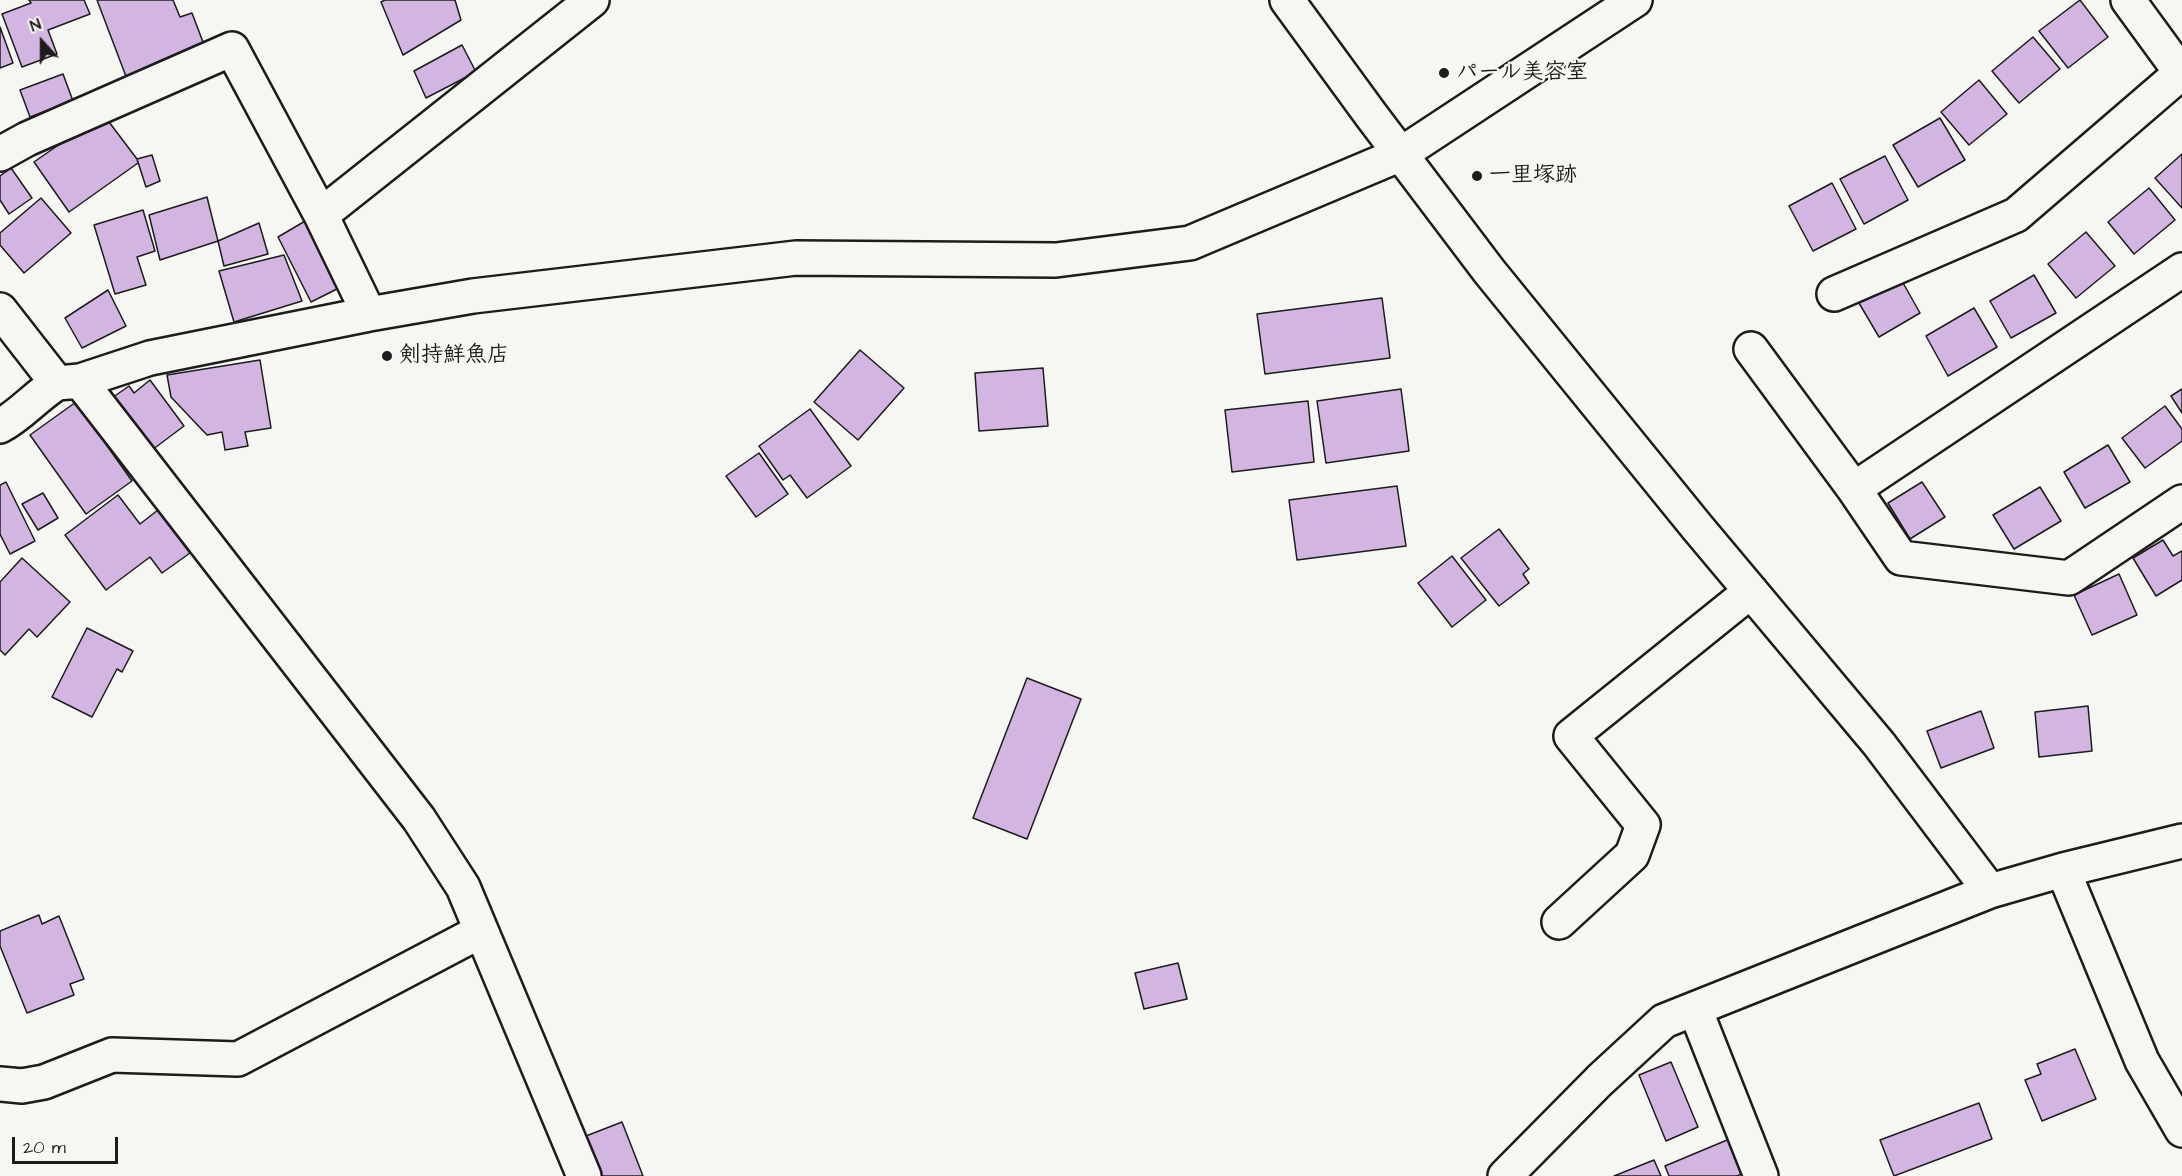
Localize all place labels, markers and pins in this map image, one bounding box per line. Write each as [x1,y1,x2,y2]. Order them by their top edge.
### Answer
place label: パール美容室 [1456,60,1588,86]
marker: パール美容室 [1437,66,1451,80]
place label: 一里塚跡 [1489,163,1577,189]
marker: 一里塚跡 [1470,169,1484,183]
place label: 剣持鮮魚店 [399,343,509,369]
marker: 剣持鮮魚店 [380,349,394,363]

